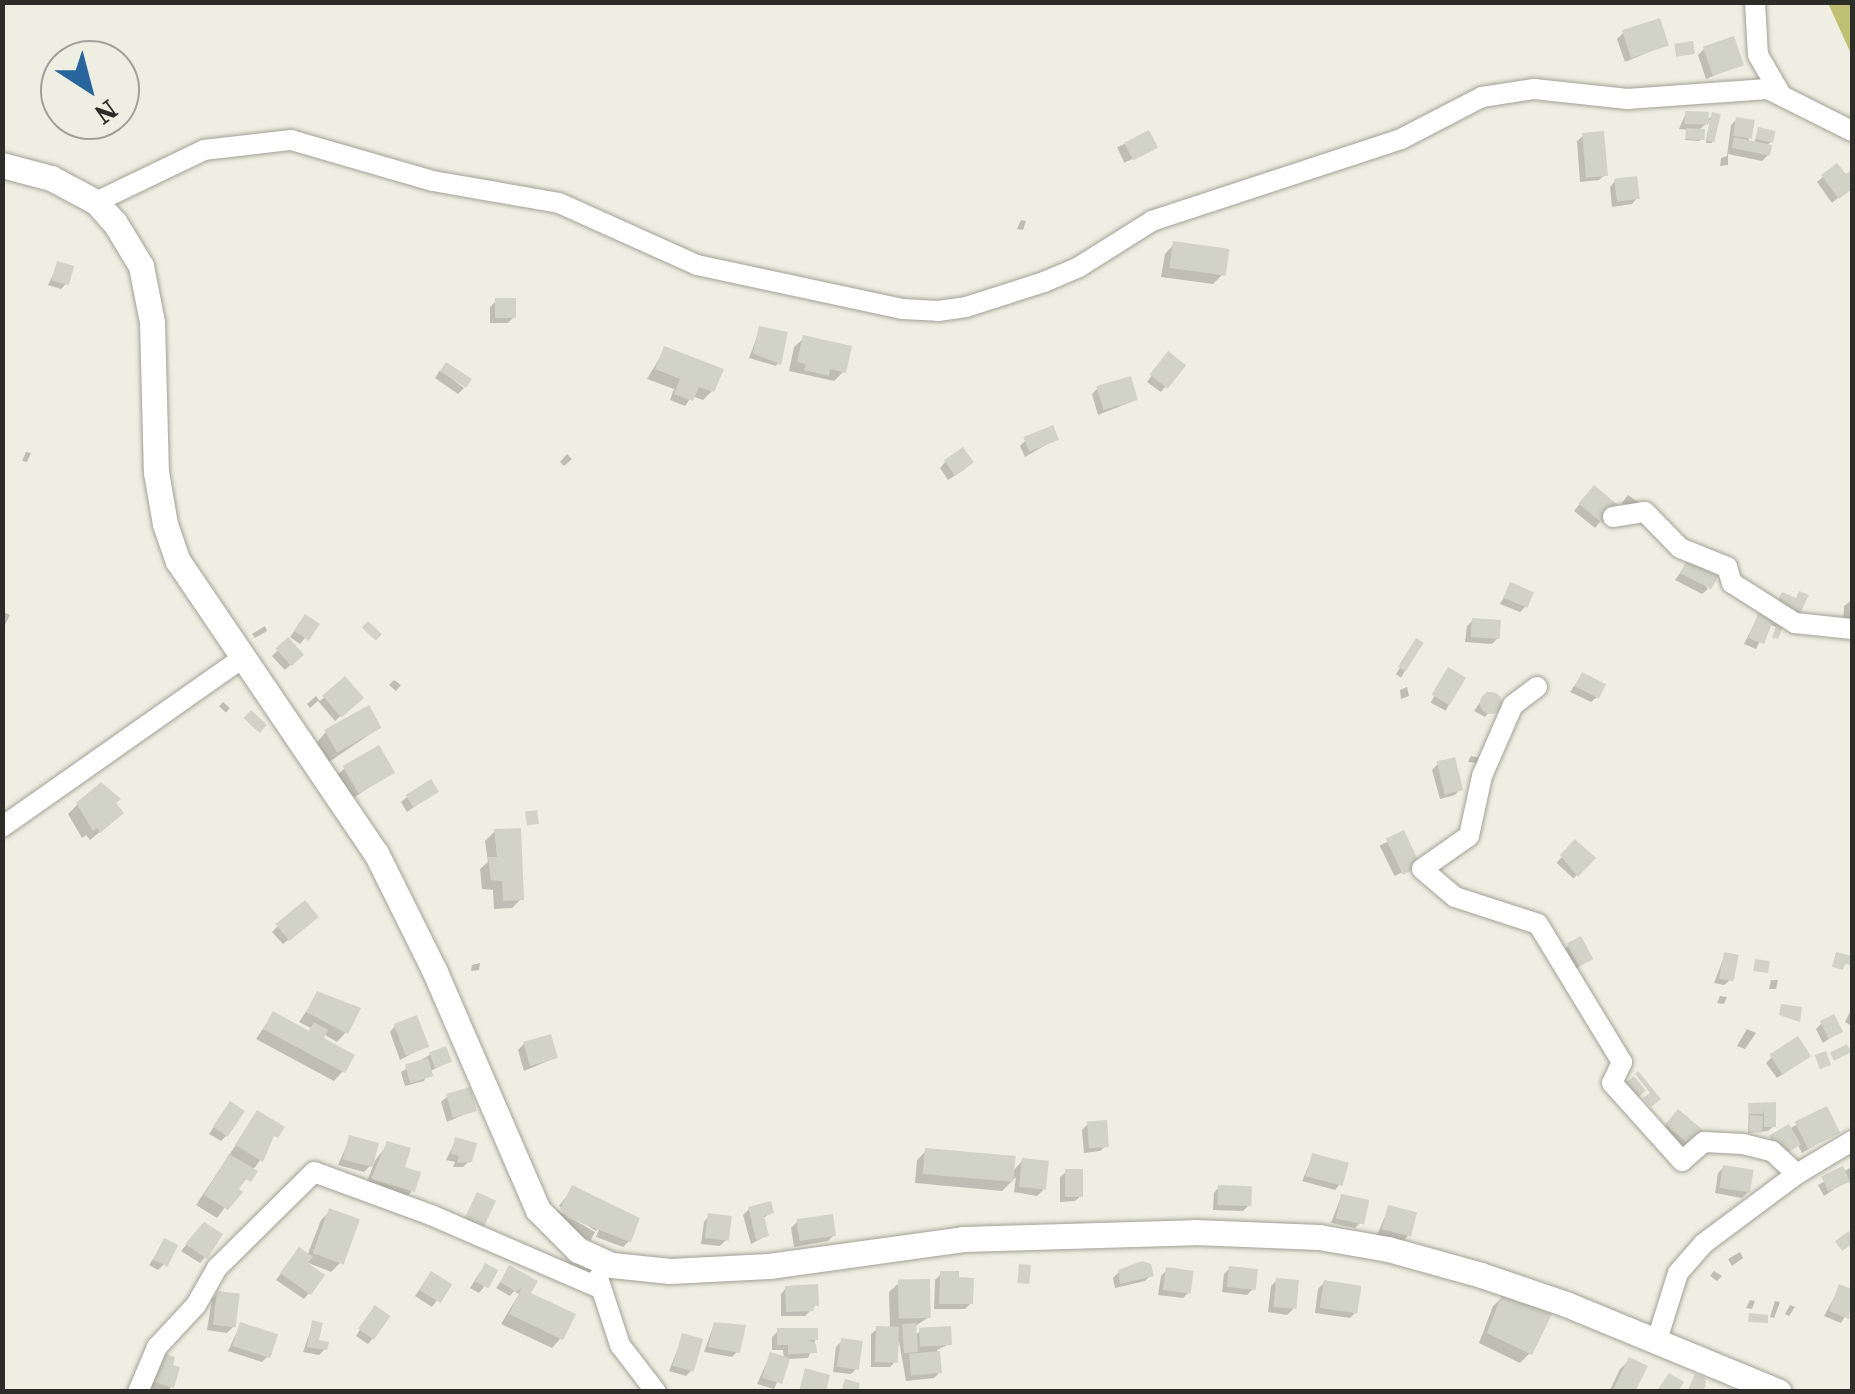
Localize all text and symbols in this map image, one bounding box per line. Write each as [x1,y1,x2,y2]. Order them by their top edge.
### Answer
north arrow [40,40,140,140]
text: N [87,91,126,134]

